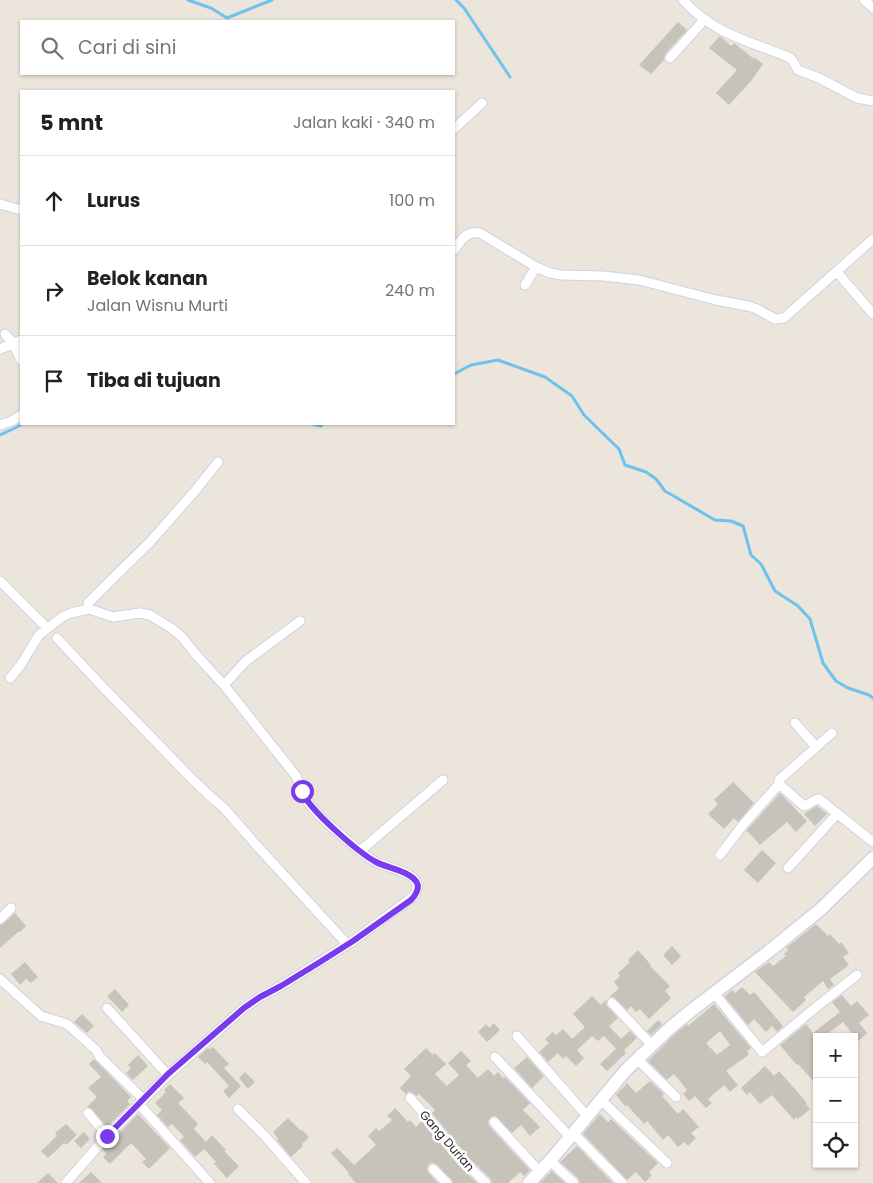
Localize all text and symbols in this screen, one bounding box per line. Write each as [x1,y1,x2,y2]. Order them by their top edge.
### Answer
search box [20,20,455,75]
icon: search [38,34,66,62]
text: Cari di sini [78,34,176,61]
text: 5 mnt [40,108,103,137]
text: Jalan kaki · 340 m [293,111,435,134]
icon: ahead [40,187,68,215]
text: Lurus [87,187,140,214]
text: 100 m [389,189,435,212]
text: Belok kanan [87,265,208,292]
icon: right [40,277,68,305]
text: 240 m [385,279,435,302]
text: Jalan Wisnu Murti [87,294,228,317]
icon: arrive [40,367,68,395]
text: Tiba di tujuan [87,367,221,394]
route start [291,780,314,803]
map controls [813,1033,858,1168]
button: + [813,1033,858,1078]
button: − [813,1078,858,1123]
street label: Gang Durian [416,1106,479,1175]
button: locate [813,1123,858,1168]
route end [96,1125,119,1148]

